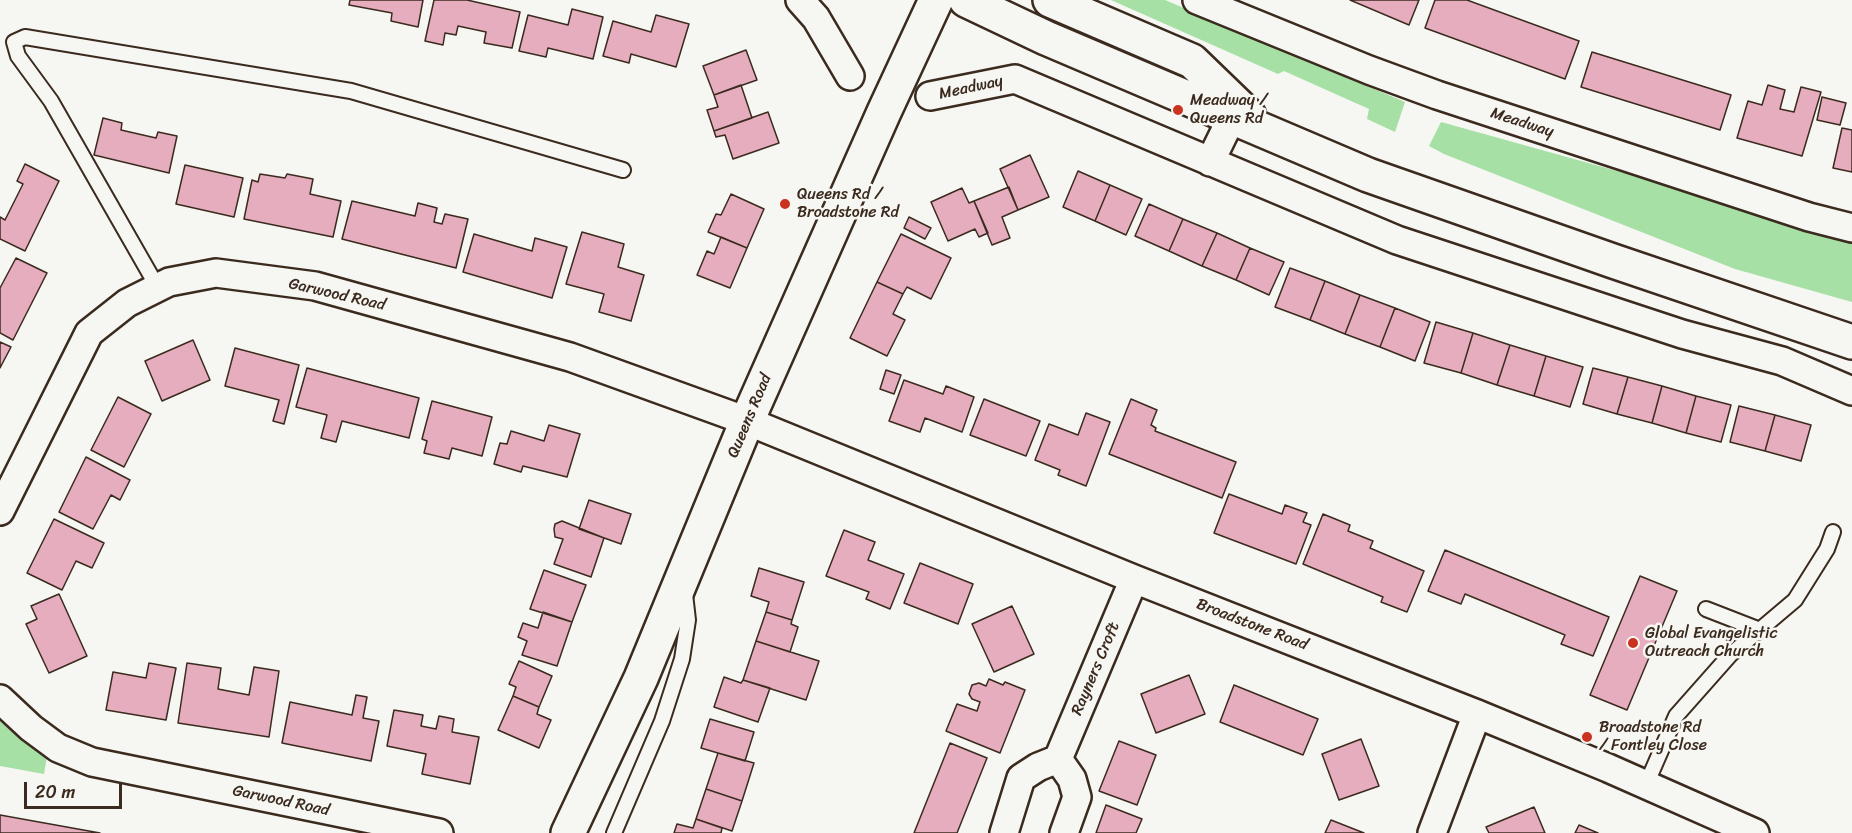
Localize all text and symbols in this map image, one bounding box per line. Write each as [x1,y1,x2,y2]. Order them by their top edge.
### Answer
street label: Meadway [937,72,1005,104]
place label: Meadway / Queens Rd [1190,91,1267,129]
marker: Meadway / Queens Rd [1171,103,1185,117]
street label: Meadway [1488,104,1556,142]
place label: Queens Rd / Broadstone Rd [797,185,899,223]
marker: Queens Rd / Broadstone Rd [778,197,792,211]
street label: Garwood Road [287,275,387,315]
street label: Queens Road [724,371,776,461]
street label: Broadstone Road [1193,595,1311,655]
street label: Rayners Croft [1068,620,1124,718]
place label: Global Evangelistic Outreach Church [1645,624,1777,662]
marker: Global Evangelistic Outreach Church [1626,636,1640,650]
place label: Broadstone Rd / Fontley Close [1599,718,1707,756]
marker: Broadstone Rd / Fontley Close [1580,730,1594,744]
scale bar [27,770,124,808]
text: 20 m [35,776,75,808]
street label: Garwood Road [231,781,331,821]

